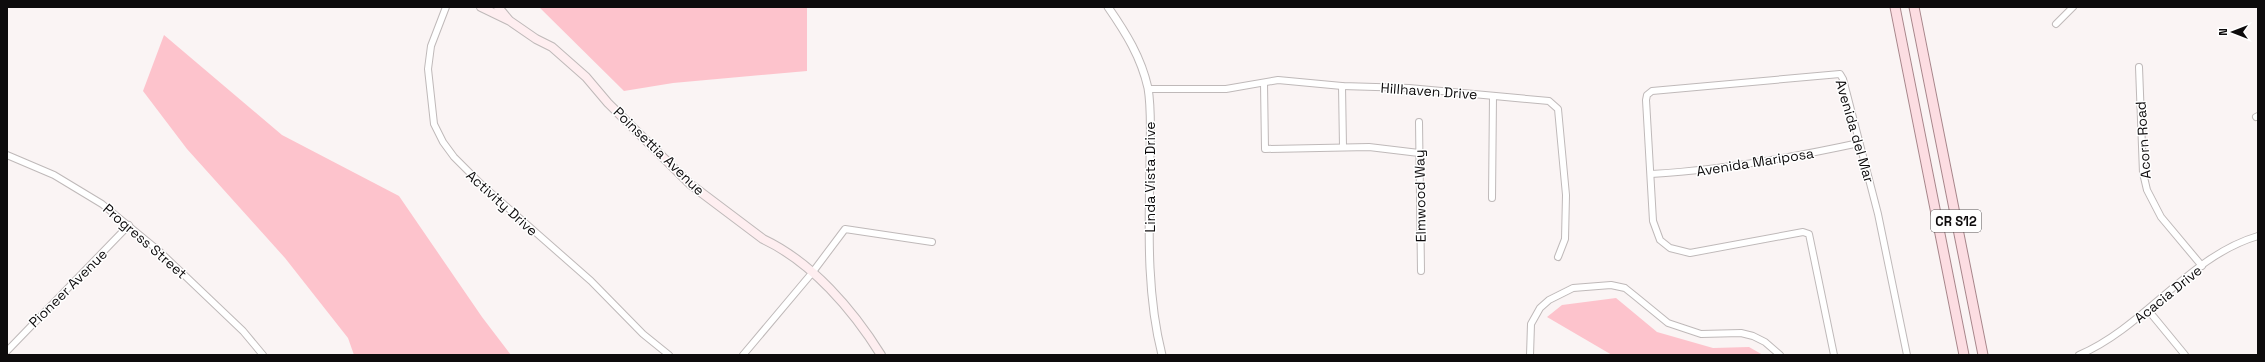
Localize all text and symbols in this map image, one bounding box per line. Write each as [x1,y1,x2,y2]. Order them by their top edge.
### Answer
north arrow [2213,12,2253,52]
text: N [2216,28,2230,36]
street label: Avenida del Mar [1832,77,1878,185]
street label: Hillhaven Drive [1380,79,1478,103]
street label: Acorn Road [2131,101,2155,179]
street label: Poinsettia Avenue [610,103,708,199]
street label: Linda Vista Drive [1141,121,1159,233]
street label: Avenida Mariposa [1695,144,1815,180]
street label: Elmwood Way [1410,149,1430,243]
street label: Activity Drive [463,166,541,240]
street label: Progress Street [99,200,191,282]
road number: CR S12 [1931,210,1981,232]
street label: Pioneer Avenue [25,245,111,331]
street label: Acacia Drive [2130,261,2206,327]

